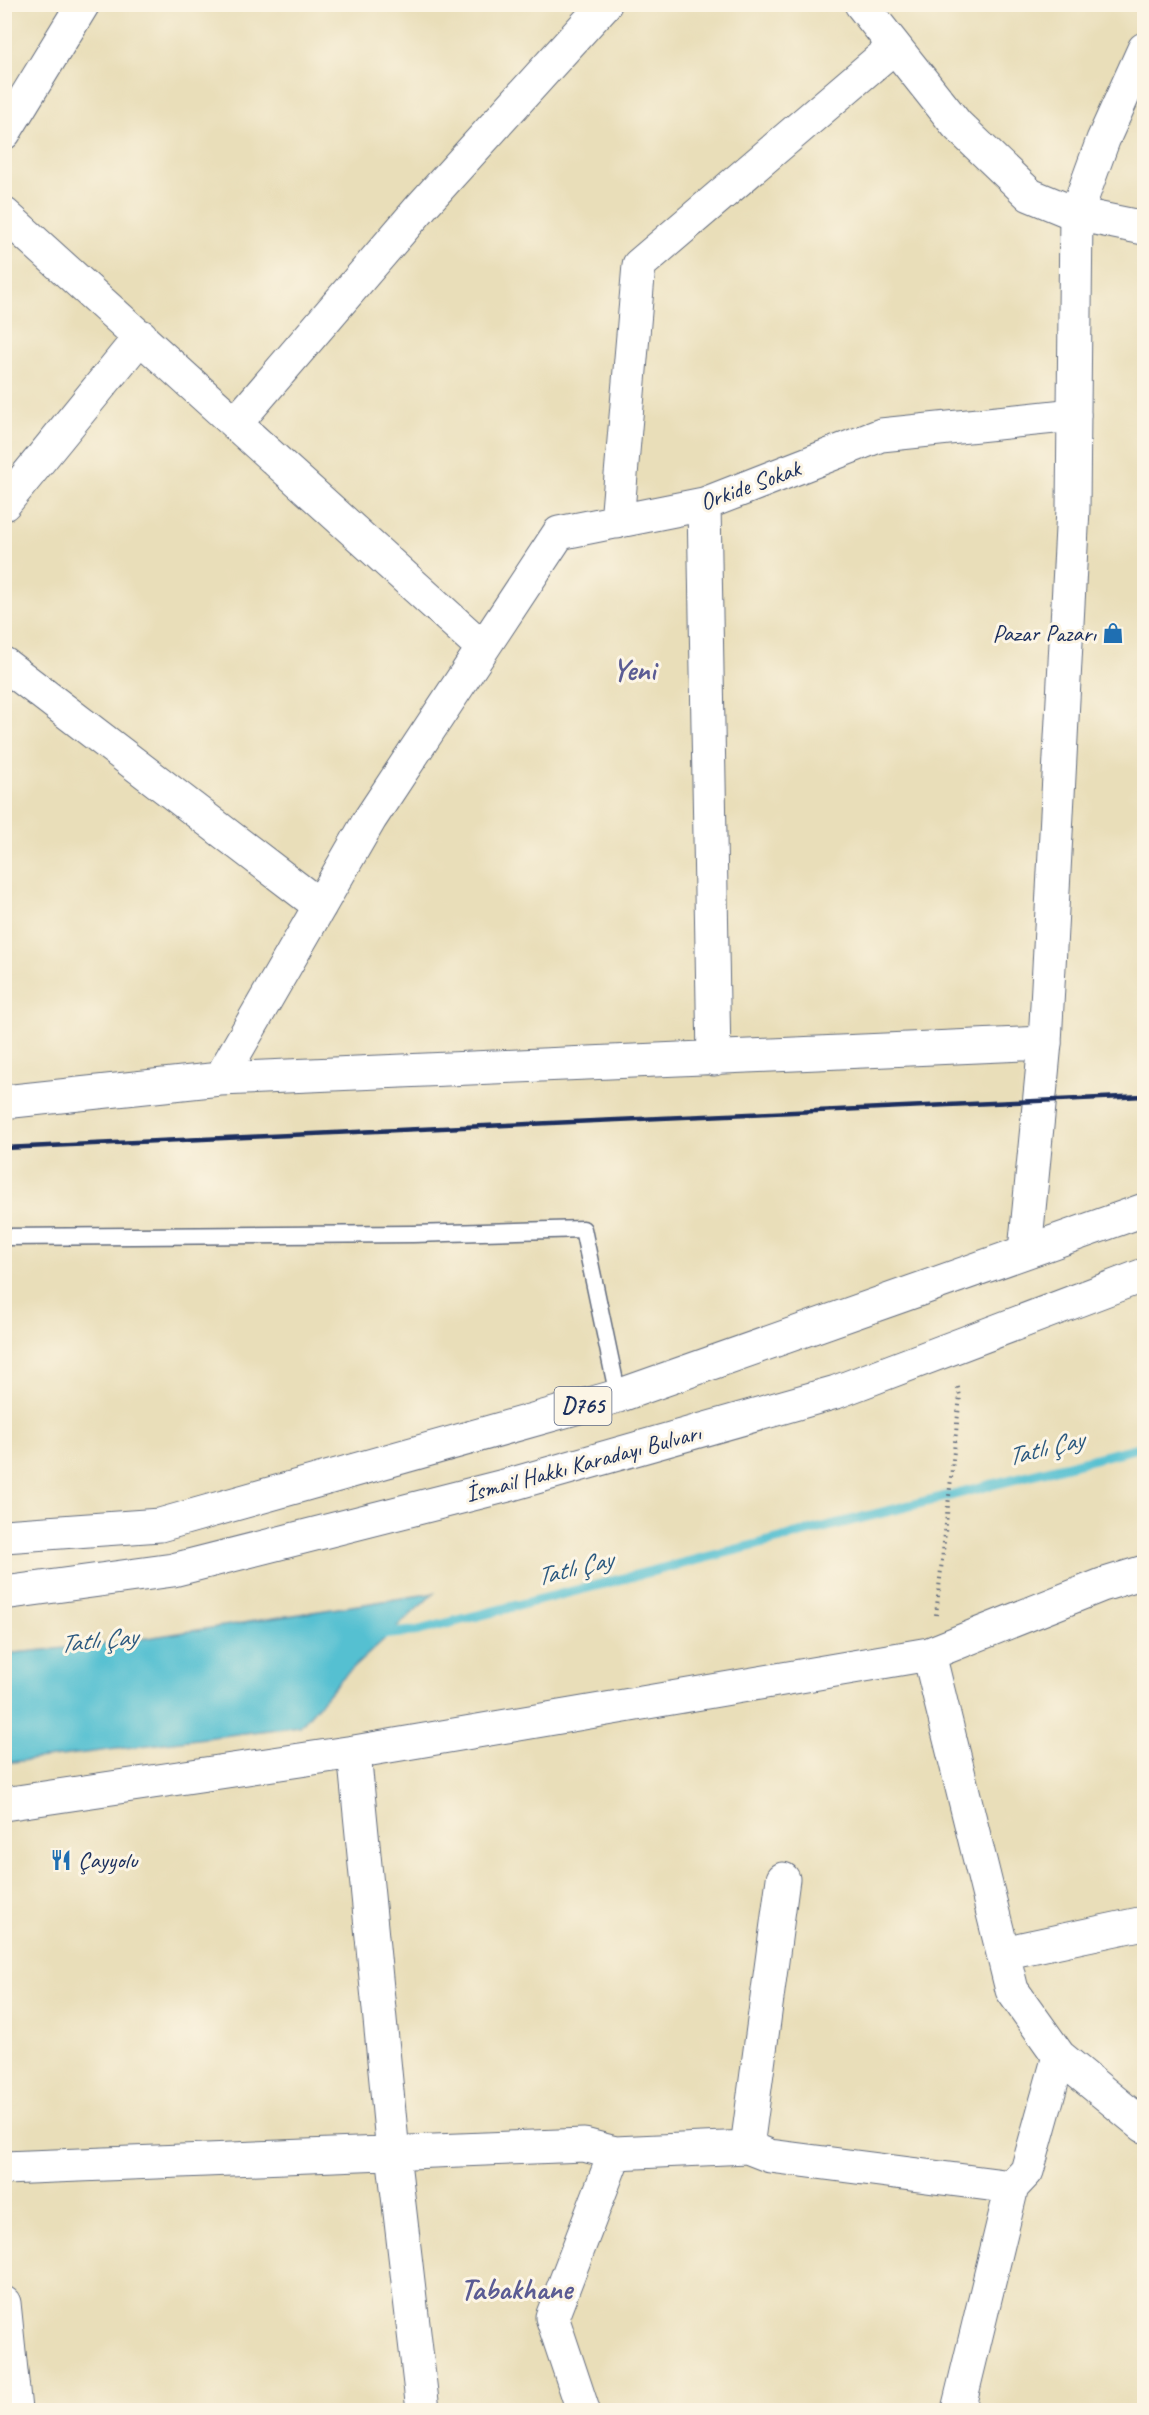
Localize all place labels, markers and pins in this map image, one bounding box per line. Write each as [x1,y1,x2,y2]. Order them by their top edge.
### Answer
place label: Pazar Pazarı [993,618,1097,648]
shop icon: Pazar Pazarı [1101,621,1125,645]
place label: Çayyolu [78,1845,139,1875]
restaurant icon: Çayyolu [49,1848,73,1872]

